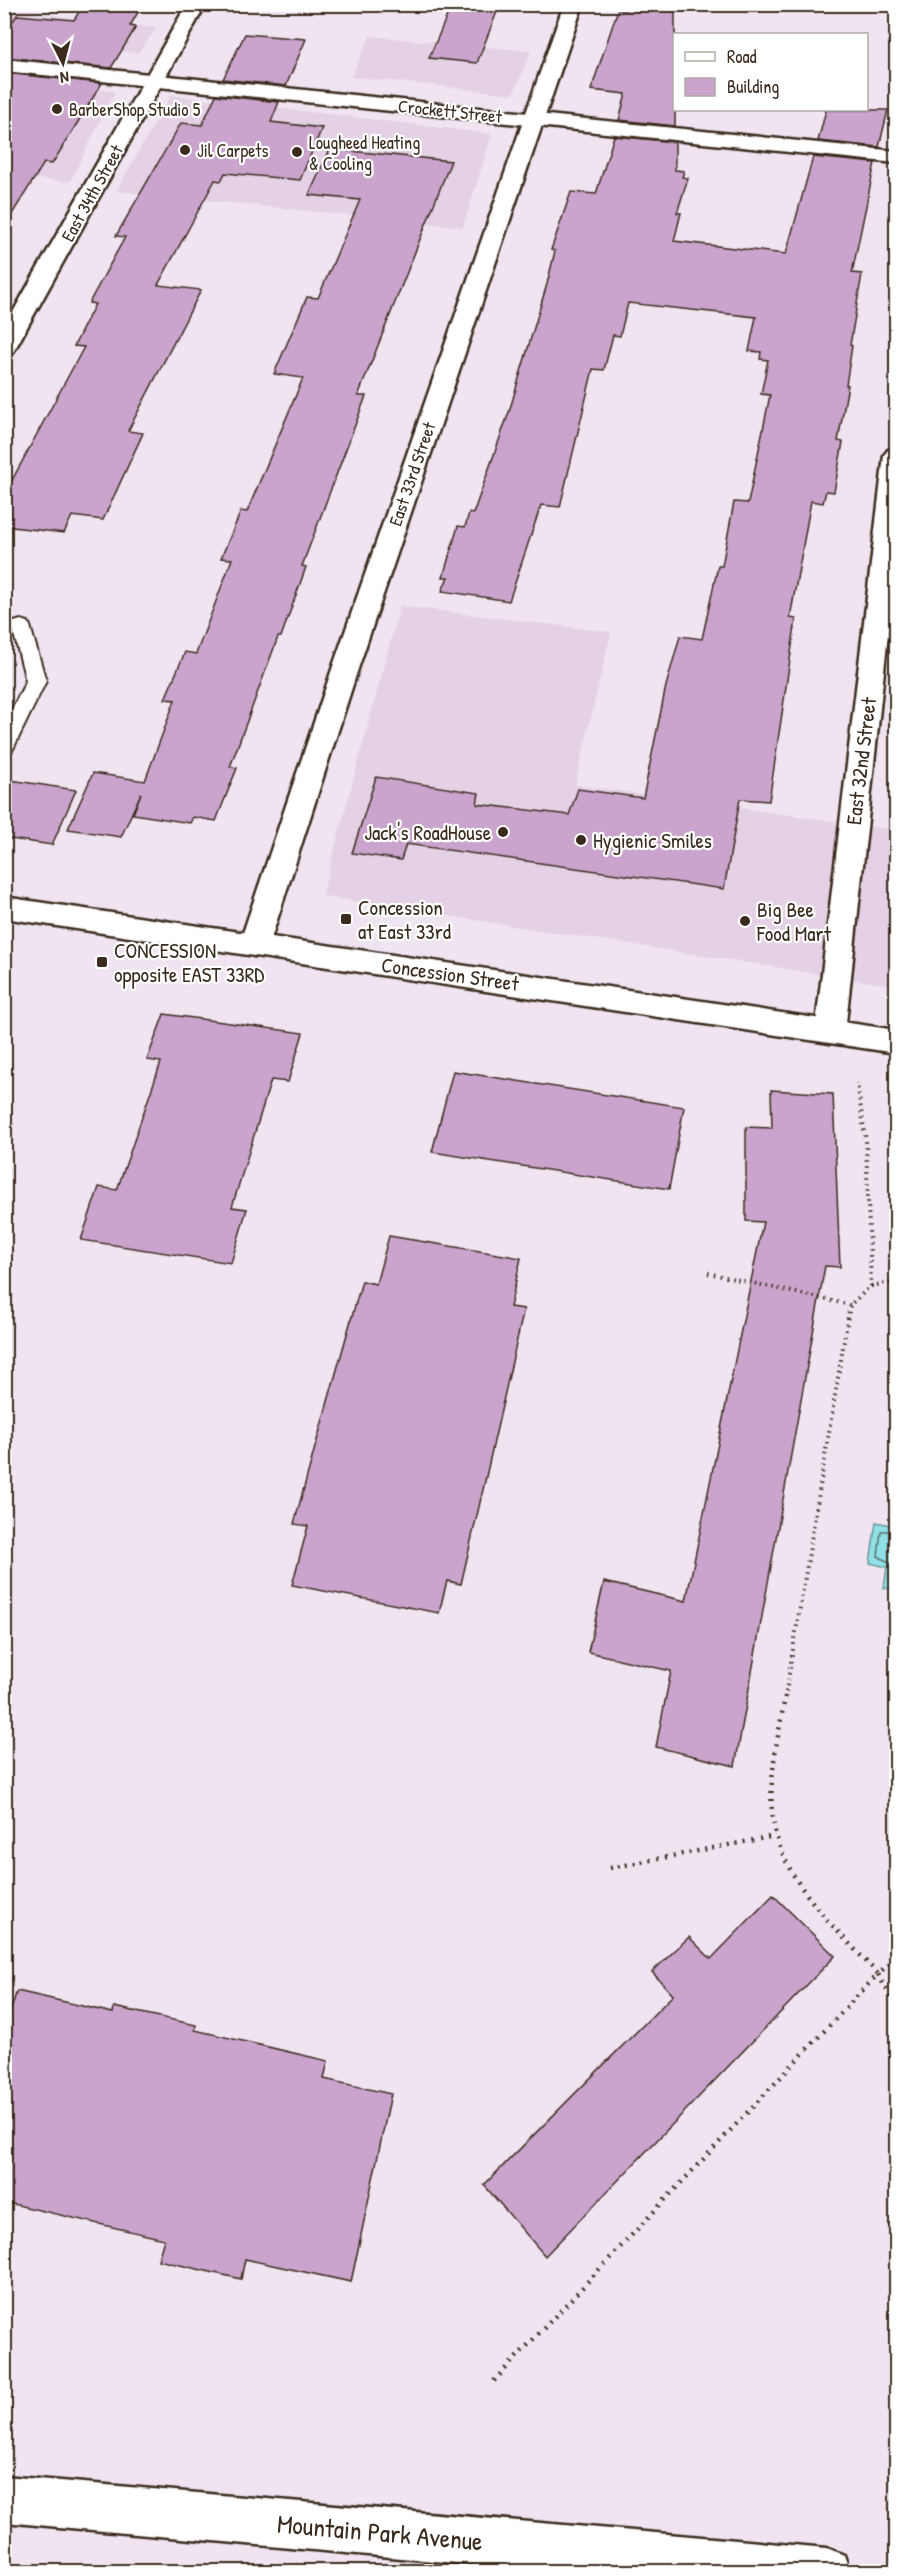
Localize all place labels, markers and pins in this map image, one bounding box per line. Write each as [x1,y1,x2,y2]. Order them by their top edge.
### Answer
place label: BarberShop Studio 5 [69,97,201,122]
marker: BarberShop Studio 5 [50,102,64,116]
place label: Lougheed Heating & Cooling [309,130,420,176]
place label: Jil Carpets [197,138,269,163]
marker: Jil Carpets [178,143,192,157]
marker: Lougheed Heating & Cooling [290,145,304,159]
place label: Jack's RoadHouse [364,818,491,847]
marker: Jack's RoadHouse [496,825,510,839]
place label: Hygienic Smiles [593,826,712,855]
marker: Hygienic Smiles [574,833,588,847]
place label: Concession at East 33rd [358,893,451,946]
place label: Big Bee Food Mart [756,895,832,948]
marker: Concession at East 33rd [339,912,353,926]
marker: Big Bee Food Mart [738,914,752,928]
place label: CONCESSION opposite EAST 33RD [114,936,264,989]
marker: CONCESSION opposite EAST 33RD [95,955,109,969]

